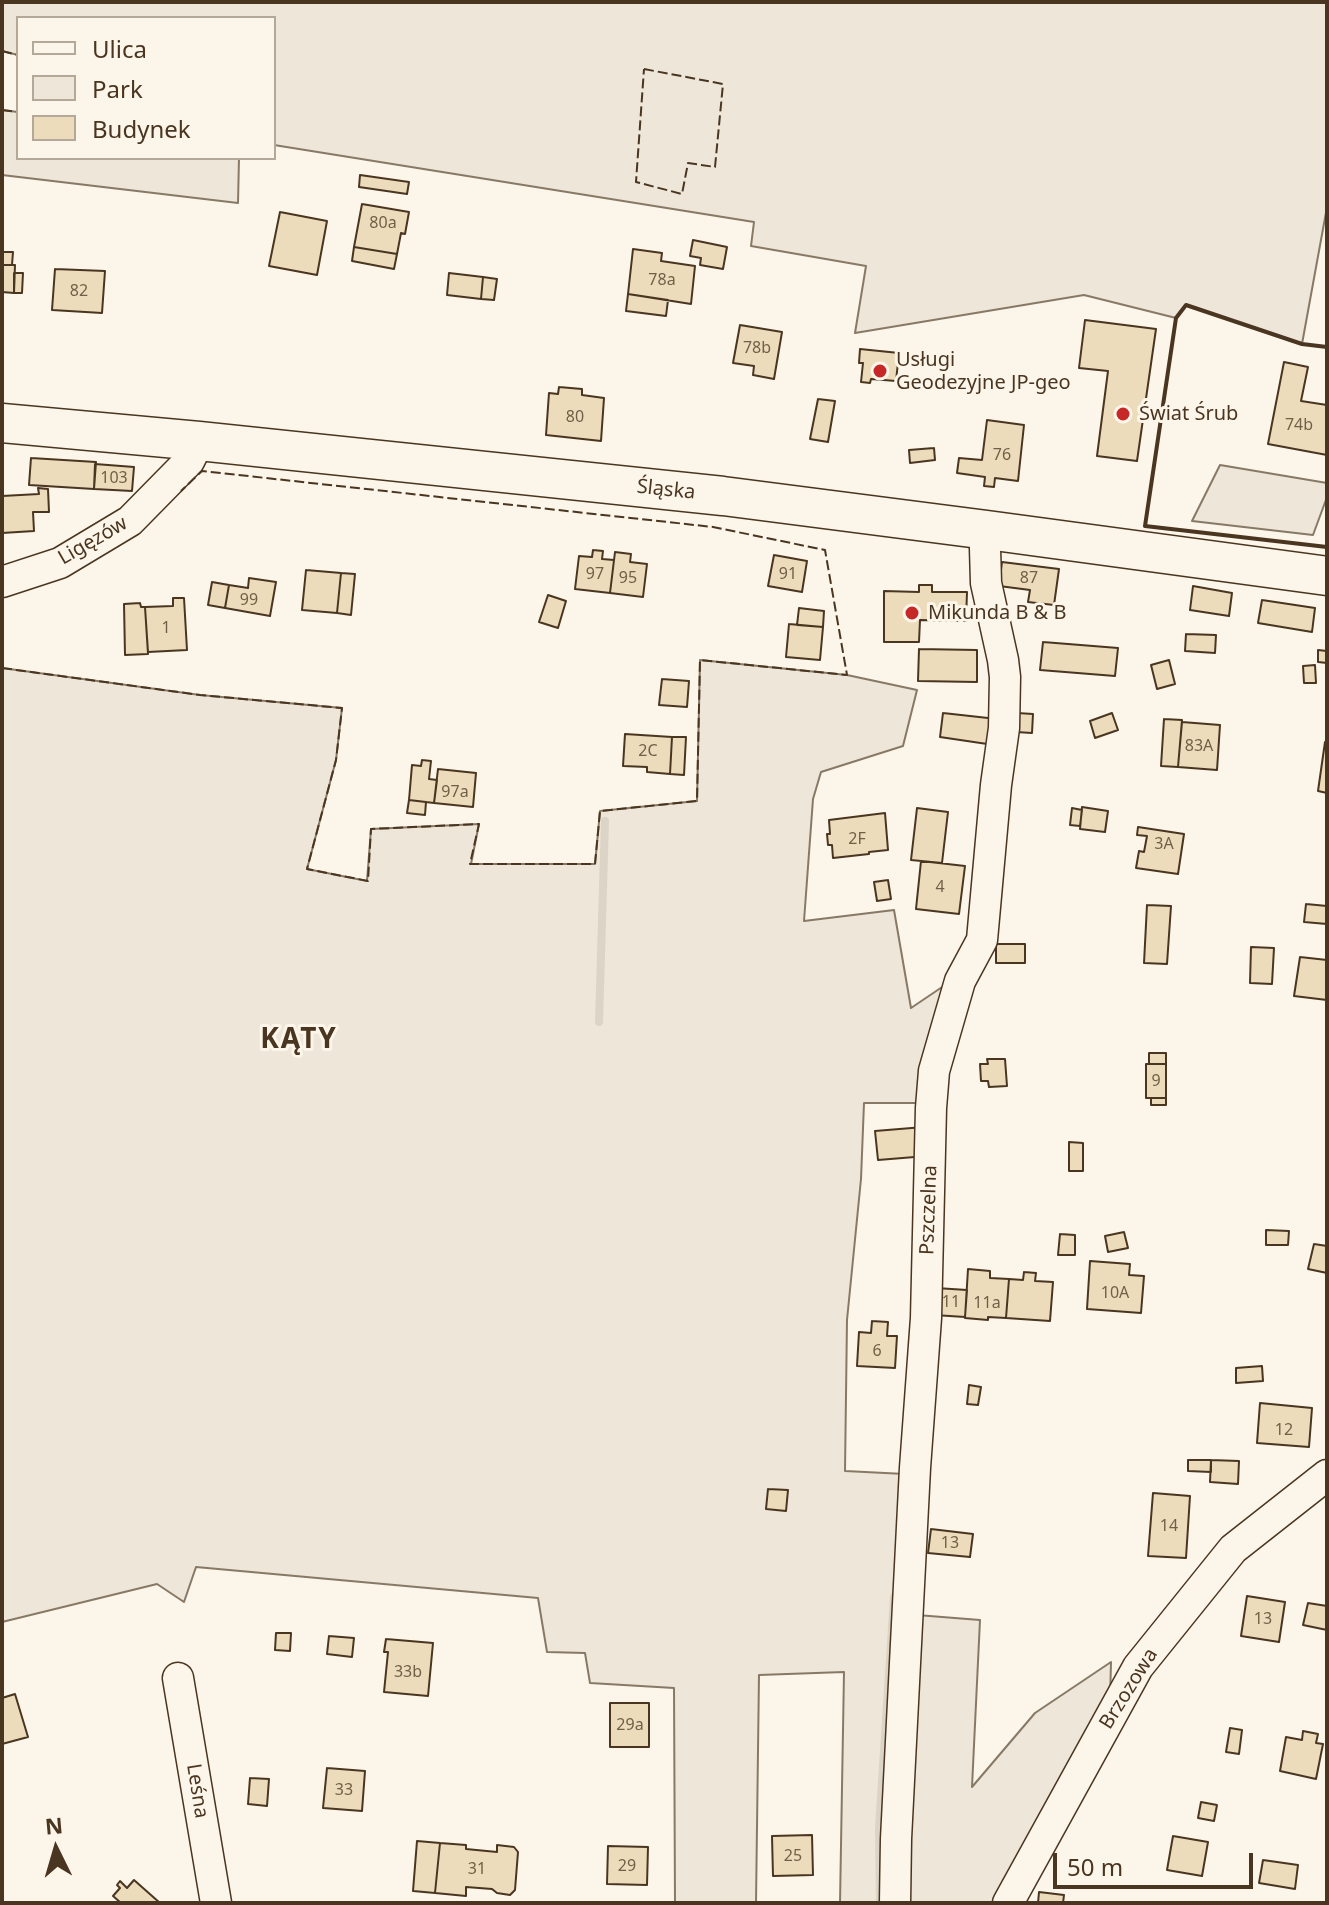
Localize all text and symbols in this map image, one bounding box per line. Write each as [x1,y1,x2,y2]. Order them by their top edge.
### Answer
legend [16,16,276,160]
text: Ulica [92,32,147,65]
text: Park [92,72,143,105]
text: Budynek [92,112,191,145]
house number: 80a [369,213,397,233]
house number: 78a [648,270,676,290]
house number: 82 [70,281,88,301]
house number: 78b [743,338,771,358]
place label: Usługi Geodezyjne JP-geo [896,348,1071,395]
marker: Usługi Geodezyjne JP-geo [871,362,889,380]
place label: Świat Śrub [1139,402,1238,426]
marker: Świat Śrub [1114,405,1132,423]
house number: 80 [566,407,584,427]
house number: 74b [1285,415,1313,435]
house number: 76 [993,445,1011,465]
house number: 103 [100,468,128,488]
street label: Śląska [635,475,697,505]
street label: Ligęzów [54,512,132,570]
house number: 97 [586,564,604,584]
house number: 91 [779,564,797,584]
house number: 95 [619,568,637,588]
house number: 87 [1020,568,1038,588]
house number: 99 [240,590,258,610]
place label: Mikunda B & B [928,601,1066,625]
marker: Mikunda B & B [903,604,921,622]
house number: 1 [161,618,171,638]
house number: 83A [1185,736,1213,756]
house number: 2C [638,741,658,761]
house number: 97a [441,782,469,802]
house number: 2F [848,829,866,849]
house number: 3A [1154,834,1174,854]
house number: 4 [935,877,945,897]
district label: KĄTY [260,1023,338,1057]
house number: 9 [1151,1071,1161,1091]
street label: Pszczelna [915,1165,943,1255]
house number: 10A [1101,1283,1129,1303]
house number: 11 [942,1292,960,1312]
house number: 11a [973,1293,1001,1313]
house number: 6 [872,1341,882,1361]
house number: 12 [1275,1420,1293,1440]
house number: 14 [1160,1516,1178,1536]
house number: 13 [941,1533,959,1553]
house number: 13 [1254,1609,1272,1629]
street label: Brzozowa [1095,1644,1163,1734]
house number: 33b [394,1662,422,1682]
house number: 29a [616,1715,644,1735]
street label: Leśna [181,1762,213,1820]
house number: 33 [335,1780,353,1800]
north arrow [16,1809,96,1889]
text: N [44,1809,64,1841]
scale bar [1057,1837,1257,1887]
house number: 25 [784,1846,802,1866]
text: 50 m [1067,1850,1123,1883]
house number: 29 [618,1856,636,1876]
house number: 31 [468,1859,486,1879]

